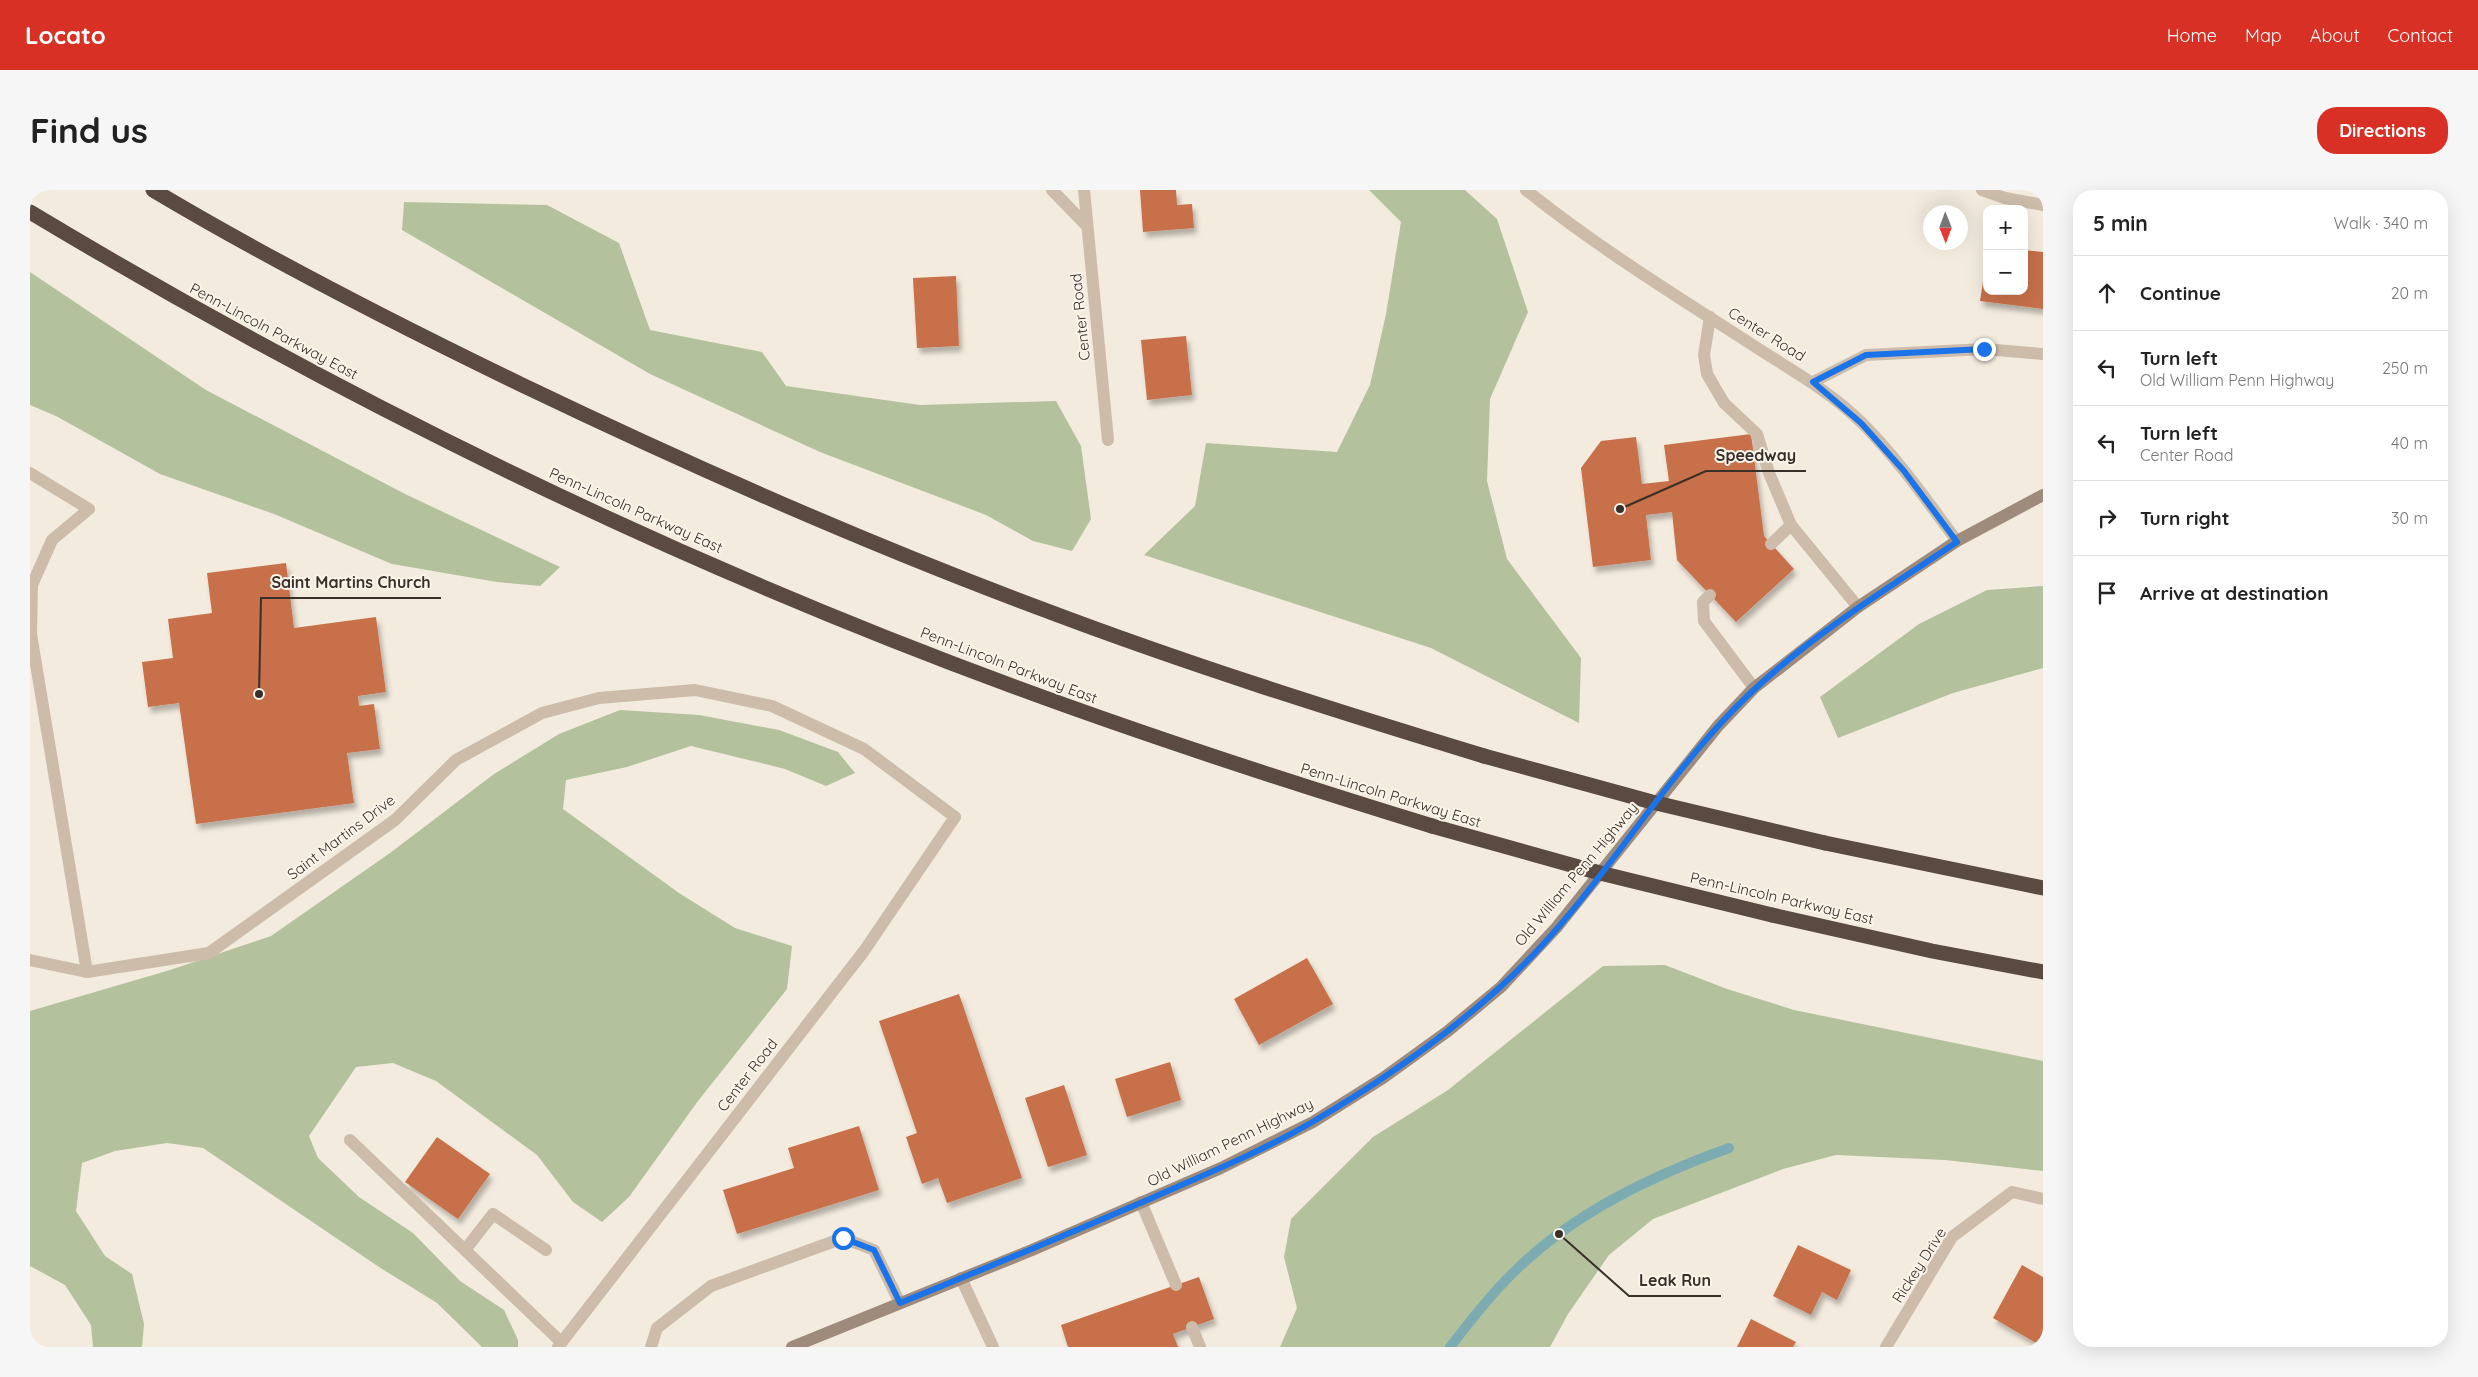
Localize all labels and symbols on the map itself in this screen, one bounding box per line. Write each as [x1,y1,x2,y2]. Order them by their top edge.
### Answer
north arrow [1923,205,1968,250]
street label: Center Road [1066,272,1094,362]
street label: Penn-Lincoln Parkway East [187,279,361,383]
street label: Center Road [1725,303,1809,365]
route end [1973,338,1996,361]
callout: Speedway [1706,440,1806,471]
text: Speedway [1716,445,1796,465]
street label: Penn-Lincoln Parkway East [546,463,726,557]
callout: Saint Martins Church [261,567,441,598]
text: Saint Martins Church [271,572,431,592]
street label: Penn-Lincoln Parkway East [918,622,1100,708]
street label: Penn-Lincoln Parkway East [1298,758,1484,832]
street label: Saint Martins Drive [283,790,399,884]
street label: Old William Penn Highway [1510,798,1642,950]
street label: Penn-Lincoln Parkway East [1688,868,1876,928]
street label: Center Road [713,1035,781,1115]
street label: Old William Penn Highway [1144,1094,1316,1190]
street label: Rickey Drive [1888,1224,1950,1306]
route start [832,1227,855,1250]
callout: Leak Run [1629,1265,1721,1296]
text: Leak Run [1639,1270,1711,1290]

